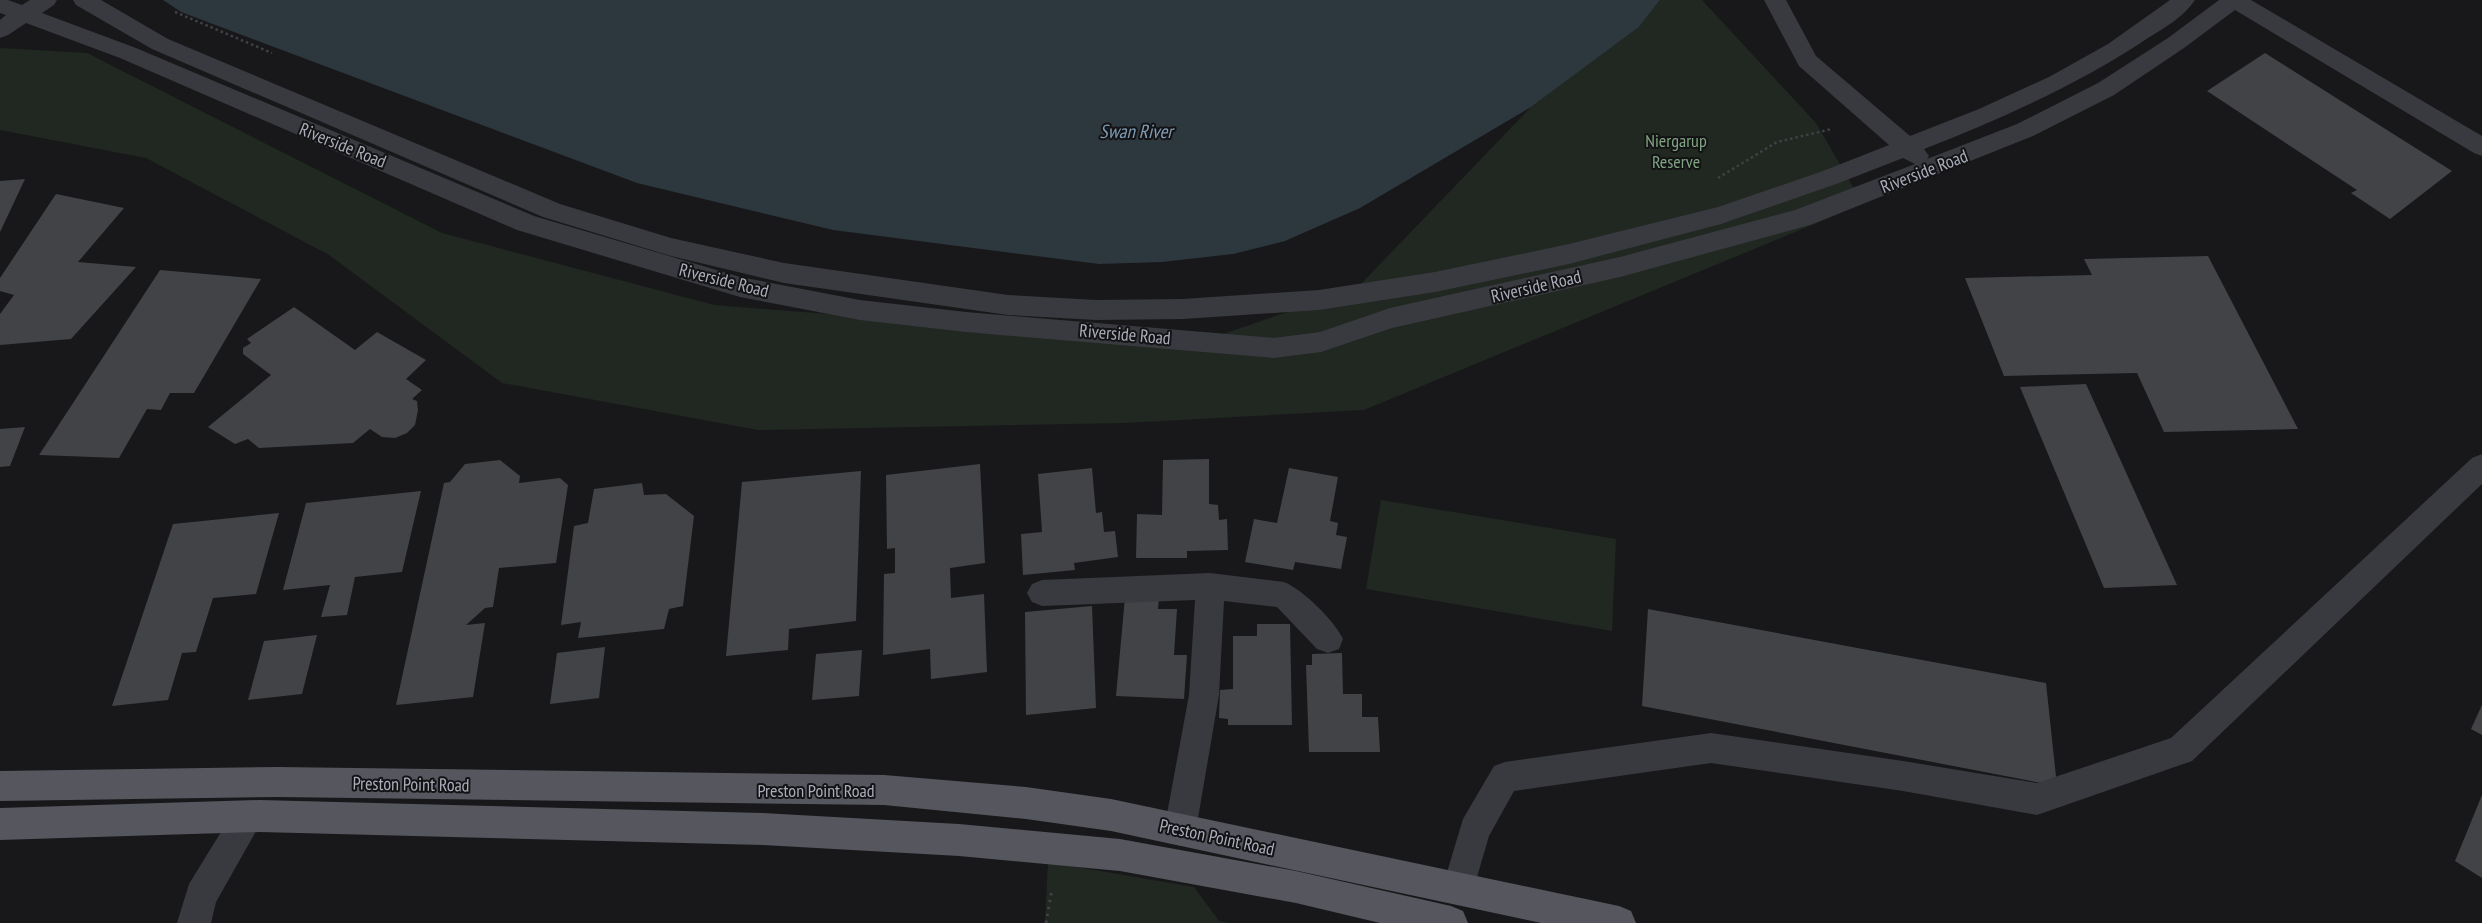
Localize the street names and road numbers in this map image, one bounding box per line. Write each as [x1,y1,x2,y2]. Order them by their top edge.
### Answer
street label: Riverside Road [296,117,390,173]
street label: Riverside Road [1877,144,1971,198]
street label: Riverside Road [677,258,771,302]
street label: Riverside Road [1489,264,1583,308]
street label: Riverside Road [1078,319,1172,349]
street label: Preston Point Road [352,771,470,797]
street label: Preston Point Road [757,779,875,802]
street label: Preston Point Road [1157,814,1277,860]

